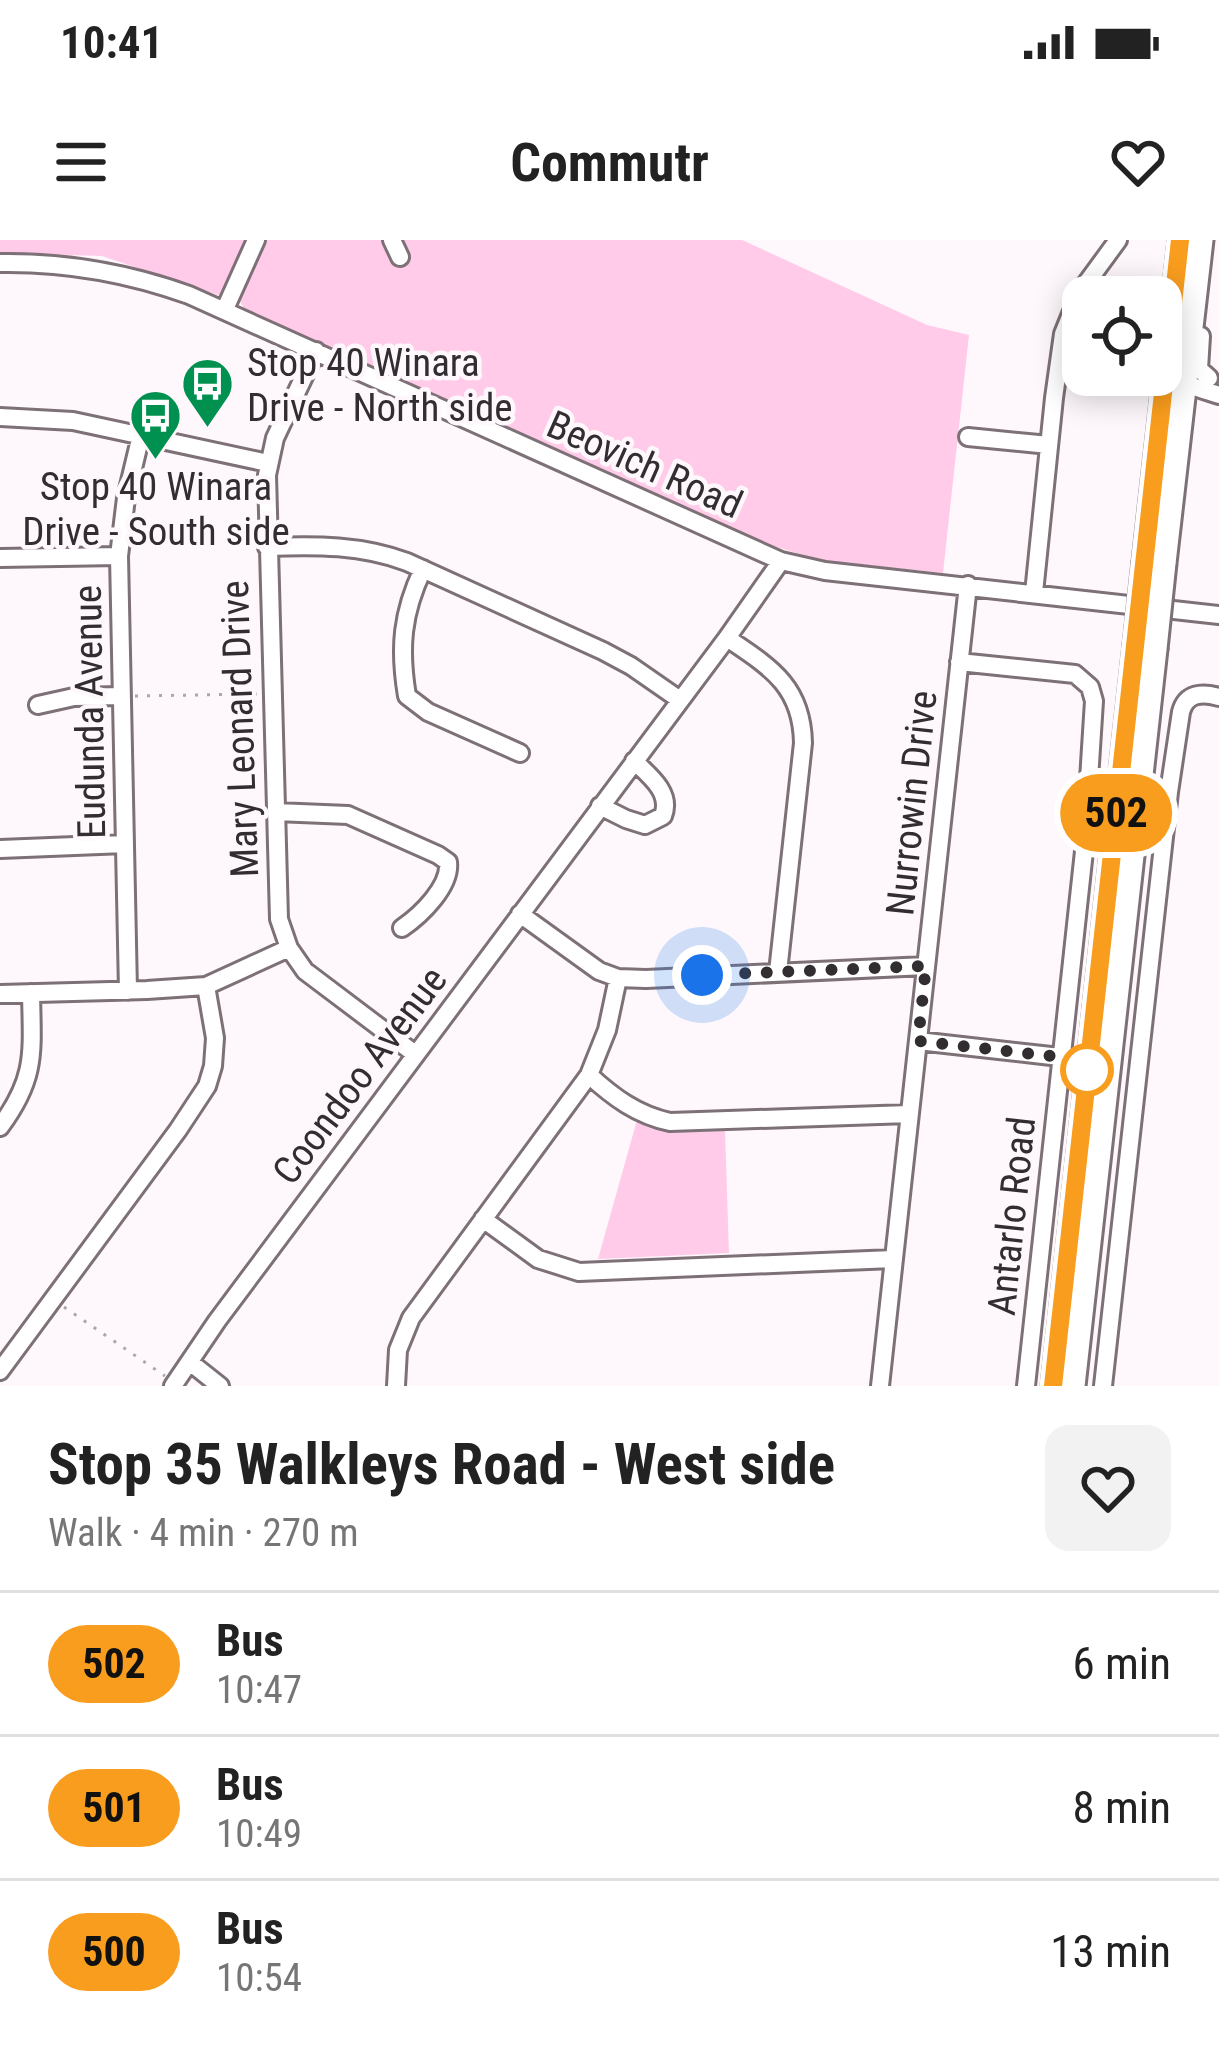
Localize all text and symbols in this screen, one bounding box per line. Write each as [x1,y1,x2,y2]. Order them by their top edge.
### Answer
text: 10:41 [60,16,163,69]
icon: menu [48,129,114,195]
icon: heart [1105,129,1171,195]
text: Commutr [510,131,709,194]
map controls [1062,276,1182,396]
button: locate [1062,276,1182,396]
place label: Stop 40 Winara Drive - North side [247,340,513,431]
bus stop icon: Stop 40 Winara Drive - North side [180,356,236,430]
bus stop icon: Stop 40 Winara Drive - South side [128,388,184,462]
street label: Beovich Road [540,401,749,528]
place label: Stop 40 Winara Drive - South side [22,464,290,555]
street label: Mary Leonard Drive [212,580,268,878]
street label: Eudunda Avenue [65,584,115,839]
street label: Nurrowin Drive [877,688,947,918]
line badge: 502 [1047,774,1185,852]
text: 502 [1084,788,1148,837]
your location [672,945,732,1005]
street label: Coondoo Avenue [263,958,456,1193]
unlabelled marker [1062,1045,1112,1095]
street label: Antarlo Road [979,1115,1045,1318]
button: heart [1045,1425,1171,1551]
text: Stop 35 Walkleys Road - West side [48,1431,835,1498]
text: Walk · 4 min · 270 m [48,1510,359,1556]
text: Bus [216,1614,284,1667]
text: 6 min [1072,1637,1171,1690]
text: 502 [82,1639,146,1688]
text: 10:47 [216,1667,302,1713]
text: Bus [216,1758,284,1811]
text: 8 min [1072,1781,1171,1834]
text: 501 [82,1783,146,1832]
text: 10:49 [216,1811,302,1857]
text: Bus [216,1902,284,1955]
text: 13 min [1050,1925,1171,1978]
text: 500 [82,1927,146,1976]
text: 10:54 [216,1955,302,2001]

